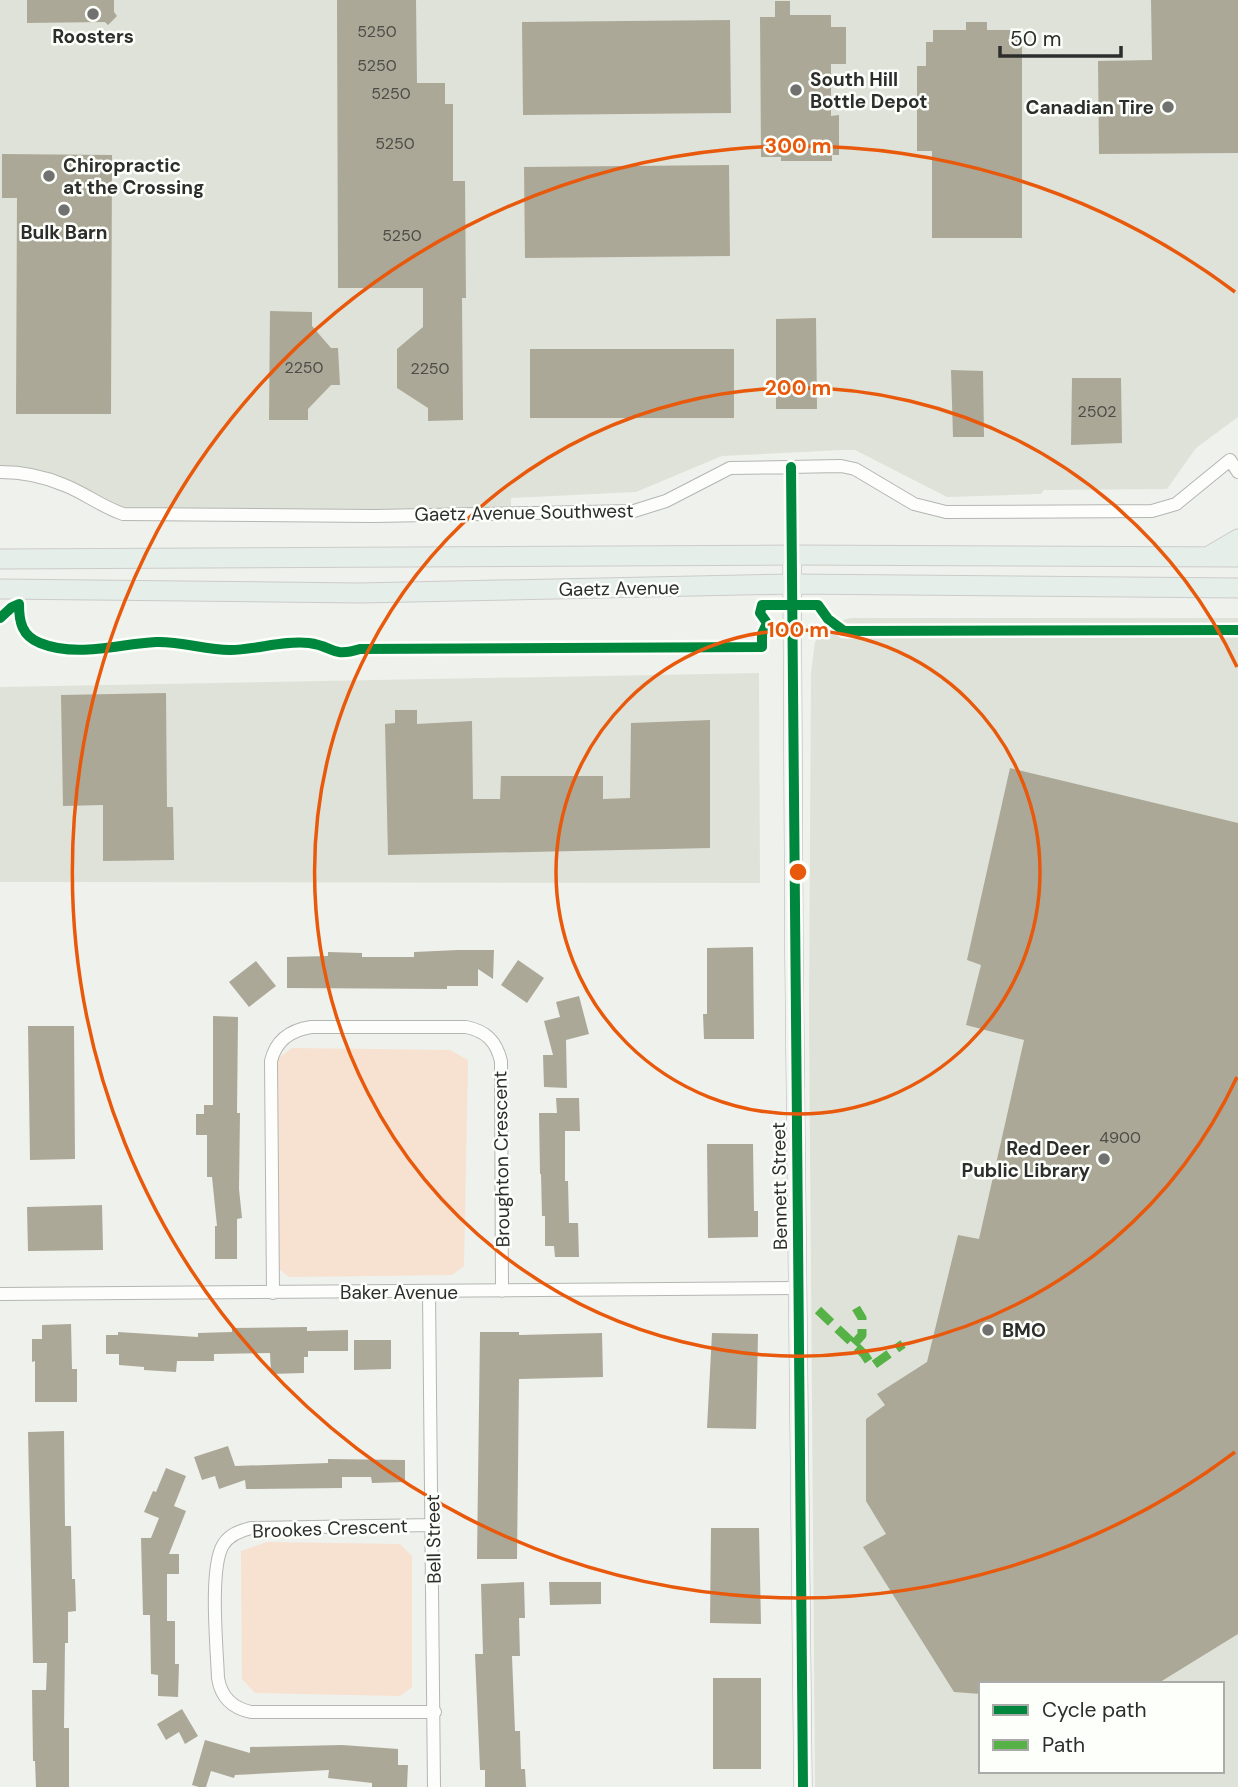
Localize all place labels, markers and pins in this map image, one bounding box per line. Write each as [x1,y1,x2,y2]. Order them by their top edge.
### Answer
marker: Roosters [85,6,101,22]
place label: Roosters [52,24,134,49]
place label: South Hill Bottle Depot [810,67,928,114]
marker: South Hill Bottle Depot [788,82,804,98]
place label: Canadian Tire [1025,95,1154,120]
marker: Canadian Tire [1160,99,1176,115]
place label: Chiropractic at the Crossing [63,153,204,200]
marker: Chiropractic at the Crossing [41,168,57,184]
marker: Bulk Barn [56,202,72,218]
place label: Bulk Barn [20,220,108,245]
centre of rings [786,860,810,884]
place label: Red Deer Public Library [962,1136,1091,1183]
marker: Red Deer Public Library [1096,1151,1112,1167]
place label: BMO [1002,1318,1046,1343]
marker: BMO [980,1322,996,1338]

